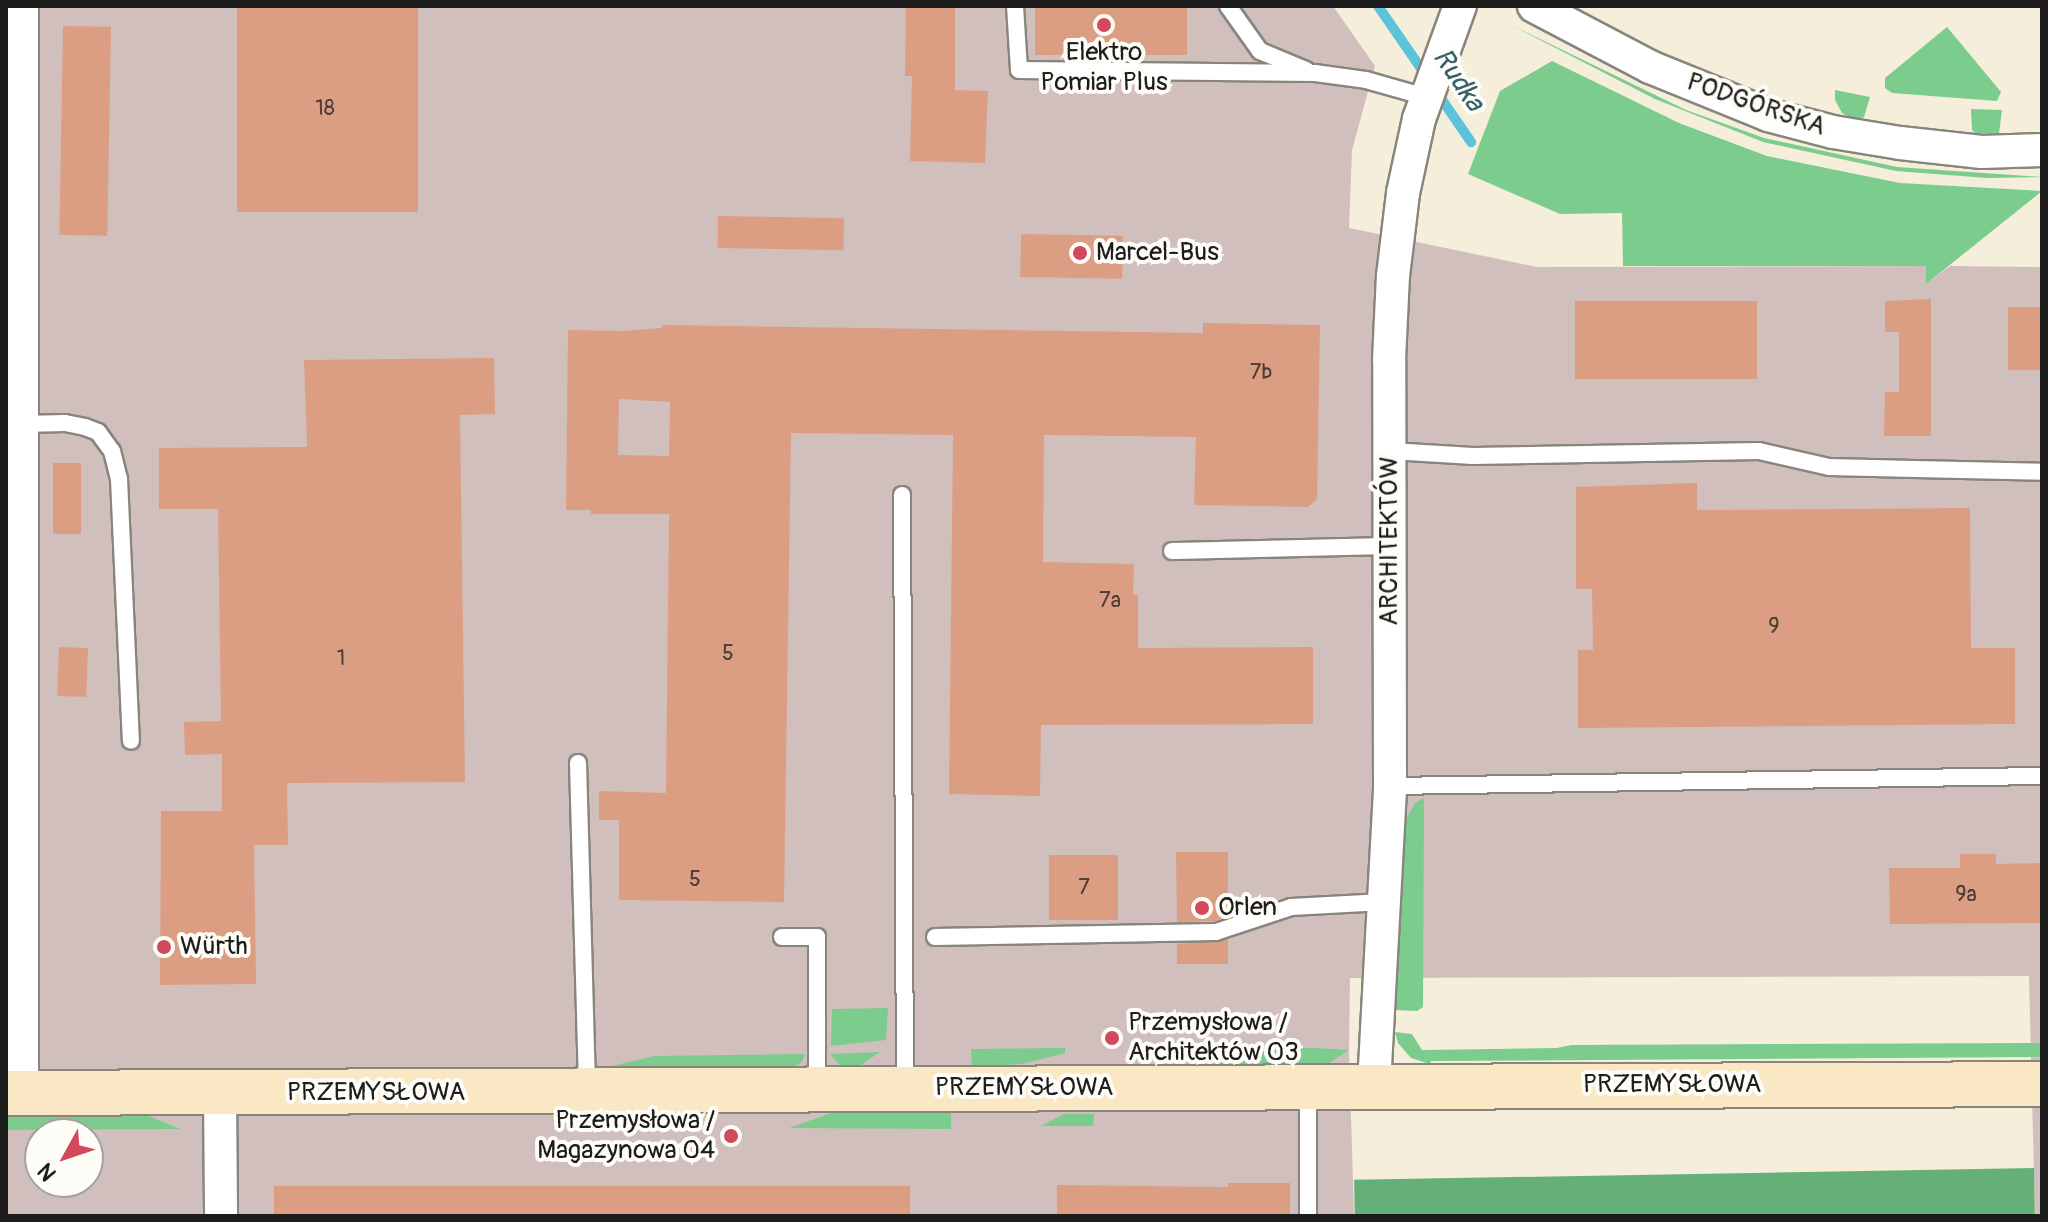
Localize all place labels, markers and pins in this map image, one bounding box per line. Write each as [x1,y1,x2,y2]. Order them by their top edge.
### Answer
marker: Elektro Pomiar Plus [1095,16,1113,34]
place label: Elektro Pomiar Plus [1040,37,1168,98]
place label: Marcel-Bus [1096,237,1219,269]
marker: Marcel-Bus [1071,244,1089,262]
place label: Orlen [1218,892,1277,924]
marker: Orlen [1193,899,1211,917]
place label: Würth [180,931,248,963]
marker: Würth [155,938,173,956]
place label: Przemysłowa / Architektów 03 [1128,1007,1299,1068]
marker: Przemysłowa / Architektów 03 [1103,1029,1121,1047]
place label: Przemysłowa / Magazynowa 04 [537,1105,715,1166]
marker: Przemysłowa / Magazynowa 04 [722,1127,740,1145]

